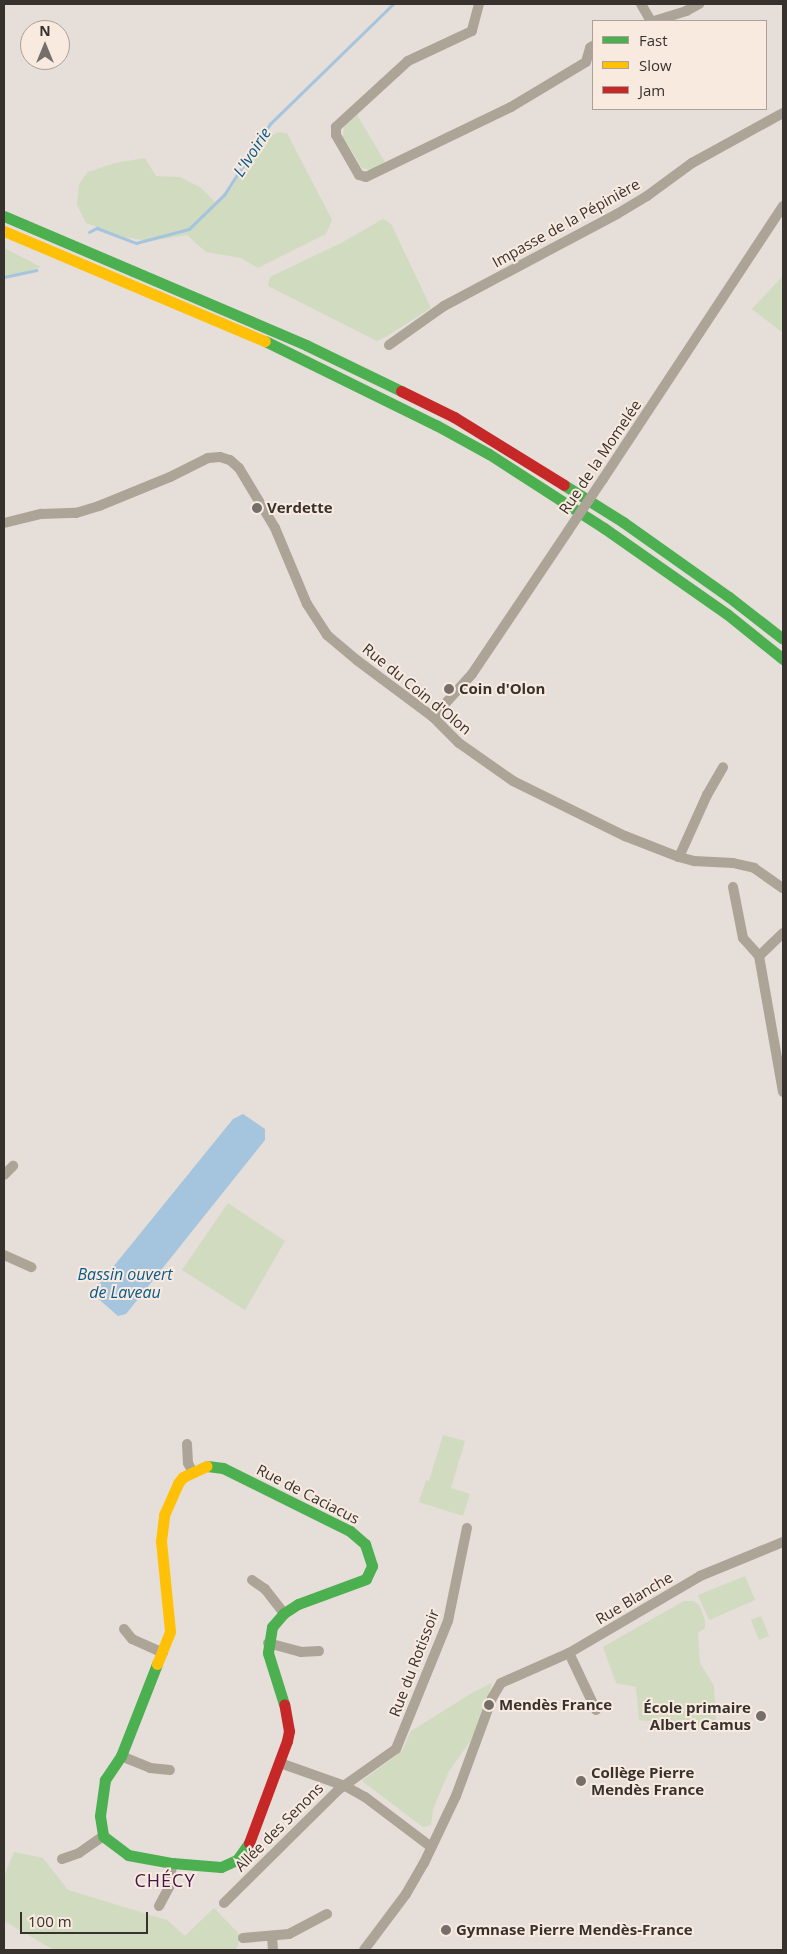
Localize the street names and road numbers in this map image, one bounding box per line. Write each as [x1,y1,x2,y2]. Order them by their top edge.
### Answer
street label: Impasse de la Pépinière [489,175,643,271]
street label: Rue de la Momelée [555,397,645,517]
street label: Rue du Coin d'Olon [359,640,475,738]
street label: Rue de Caciacus [254,1460,362,1528]
street label: Rue Blanche [592,1568,676,1628]
street label: Rue du Rotissoir [385,1607,443,1719]
street label: Allée des Senons [231,1779,327,1875]

